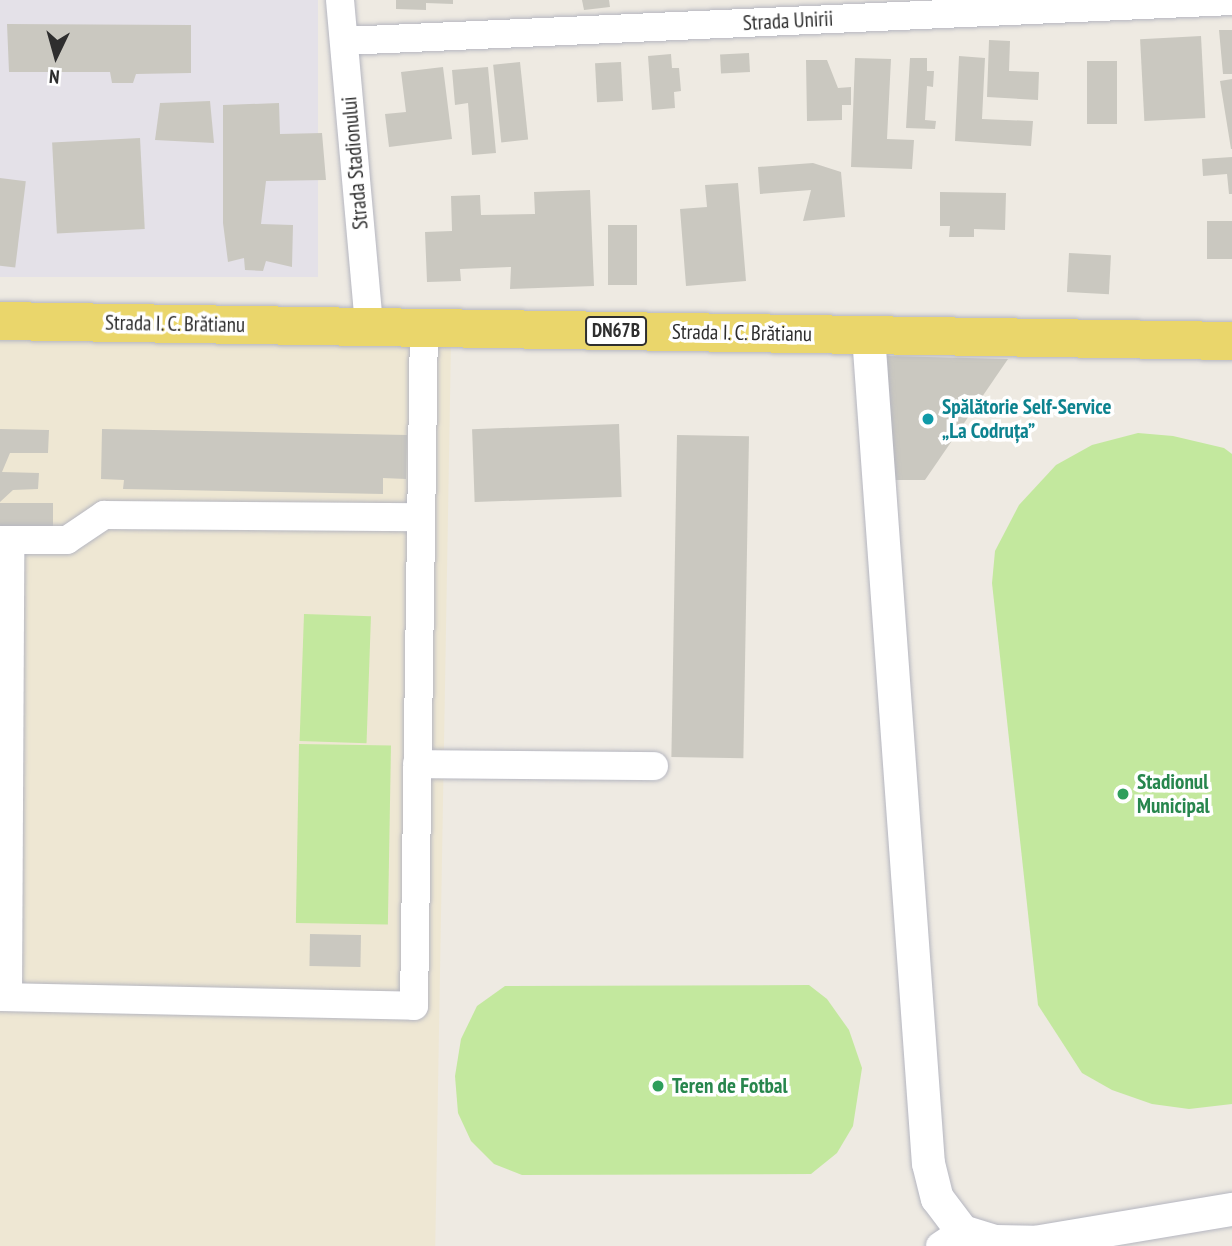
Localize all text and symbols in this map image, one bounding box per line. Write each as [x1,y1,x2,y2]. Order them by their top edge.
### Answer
street label: Strada Unirii [742,6,834,36]
north arrow [21,21,91,91]
text: N [48,65,60,89]
street label: Strada Stadionului [337,95,373,231]
street label: Strada I. C. Brătianu [103,310,247,338]
road number: DN67B [584,316,648,346]
street label: Strada I. C. Brătianu [670,319,814,347]
place label: Spălătorie Self-Service „La Codruța” [942,394,1111,444]
marker: Spălătorie Self-Service „La Codruța” [920,411,936,427]
place label: Stadionul Municipal [1137,769,1210,819]
marker: Stadionul Municipal [1115,786,1131,802]
place label: Teren de Fotbal [672,1073,788,1099]
marker: Teren de Fotbal [650,1078,666,1094]

